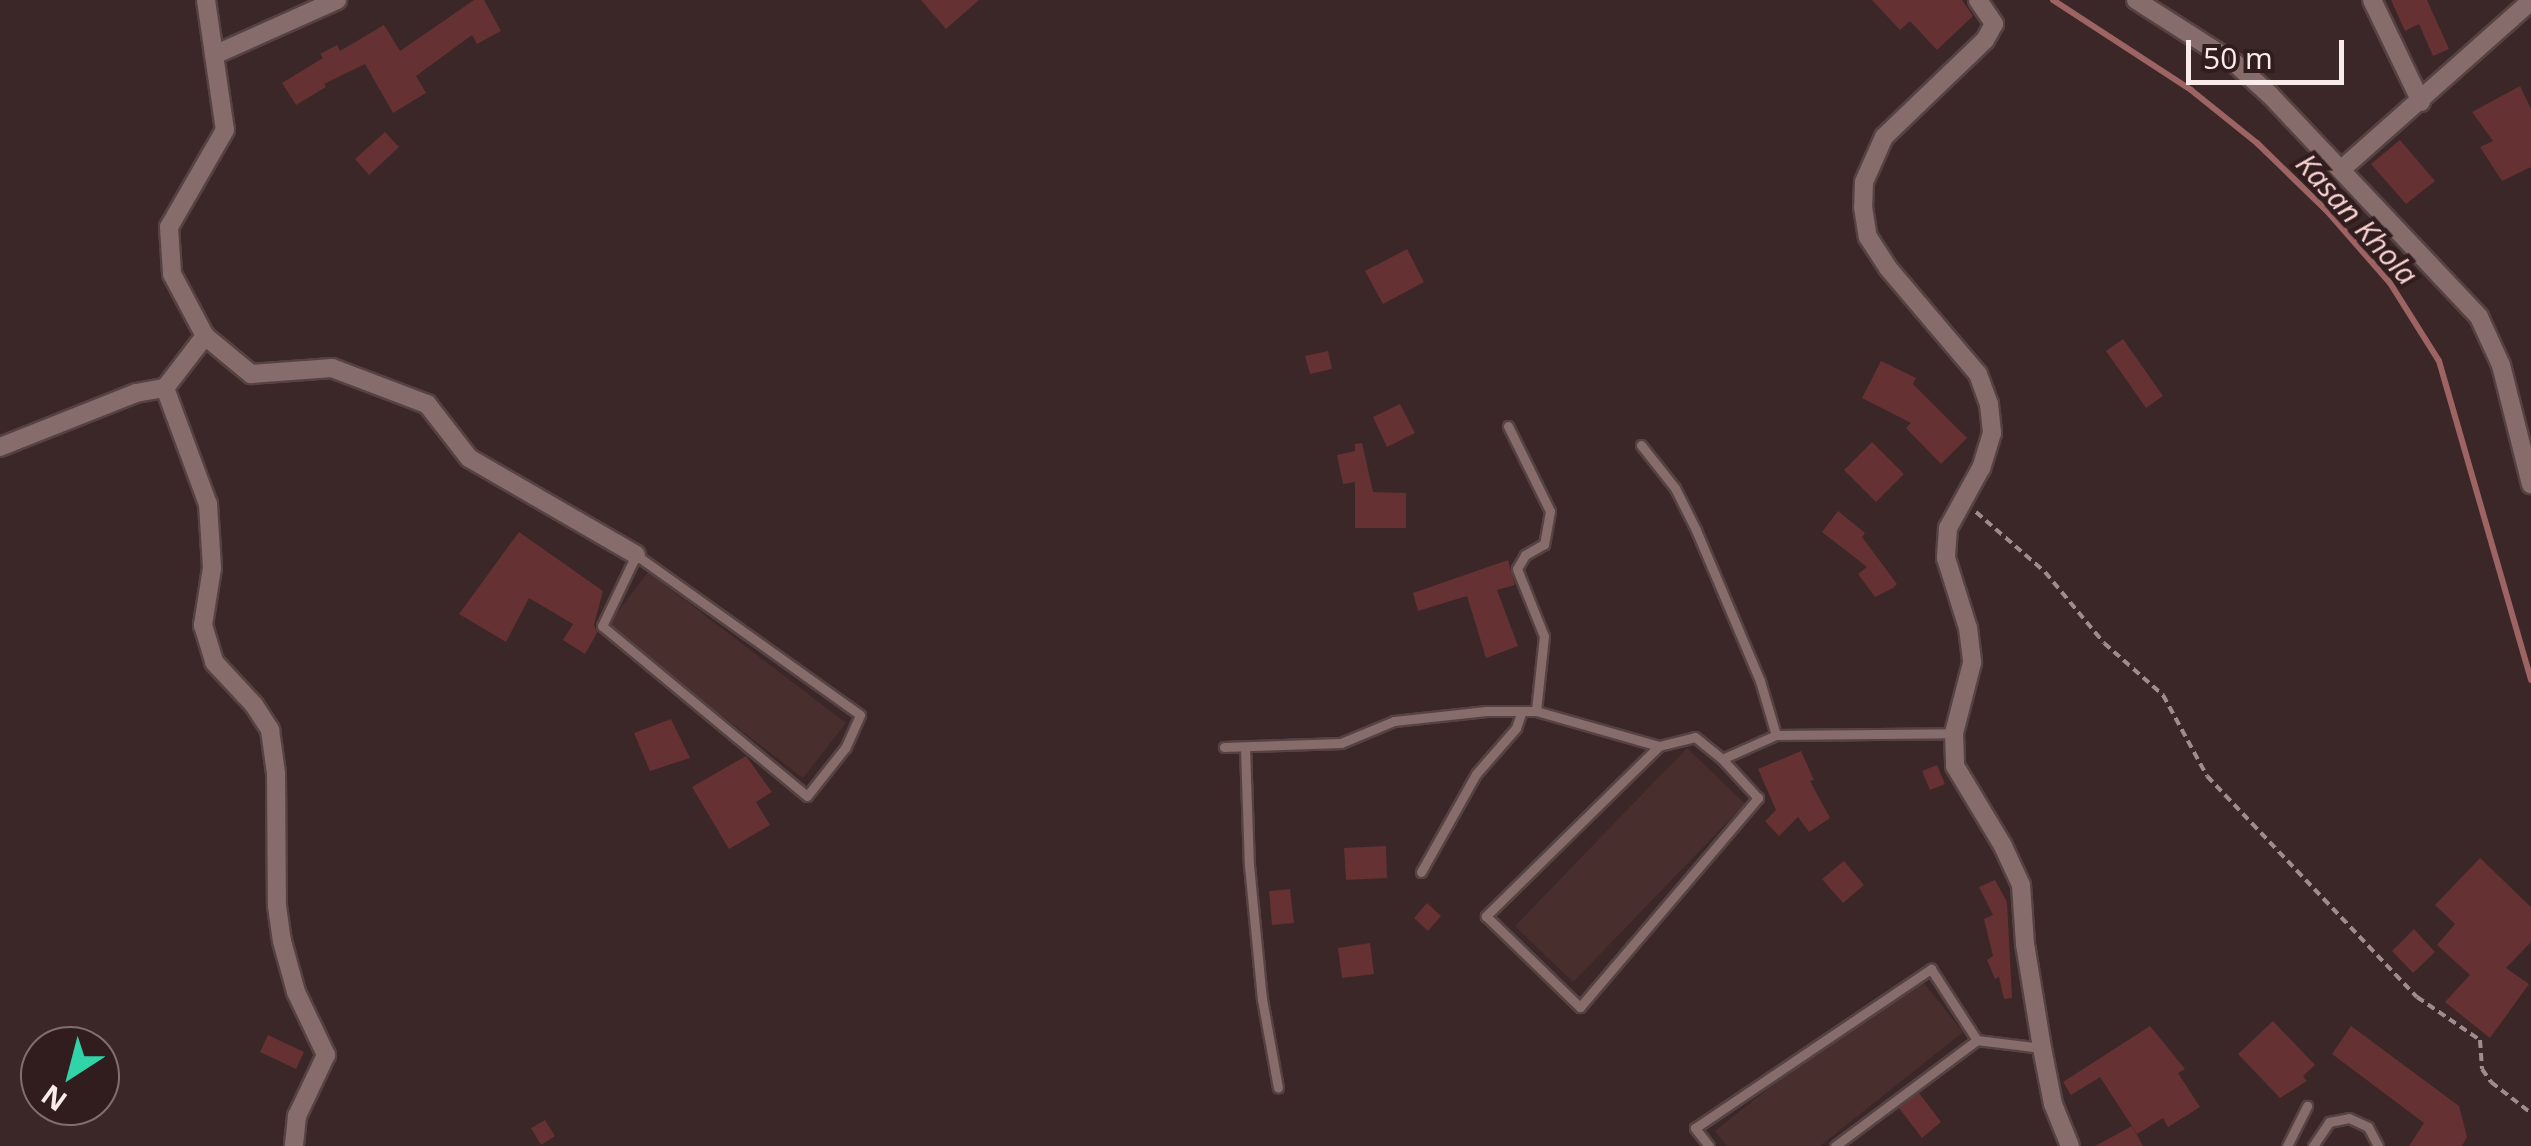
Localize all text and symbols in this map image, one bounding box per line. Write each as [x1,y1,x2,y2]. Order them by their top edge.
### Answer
scale bar [2191,20,2348,82]
text: 50 m [2203,37,2273,78]
water label: Kasan Khola [2289,146,2425,292]
north arrow [20,1026,120,1126]
text: N [33,1077,74,1121]

